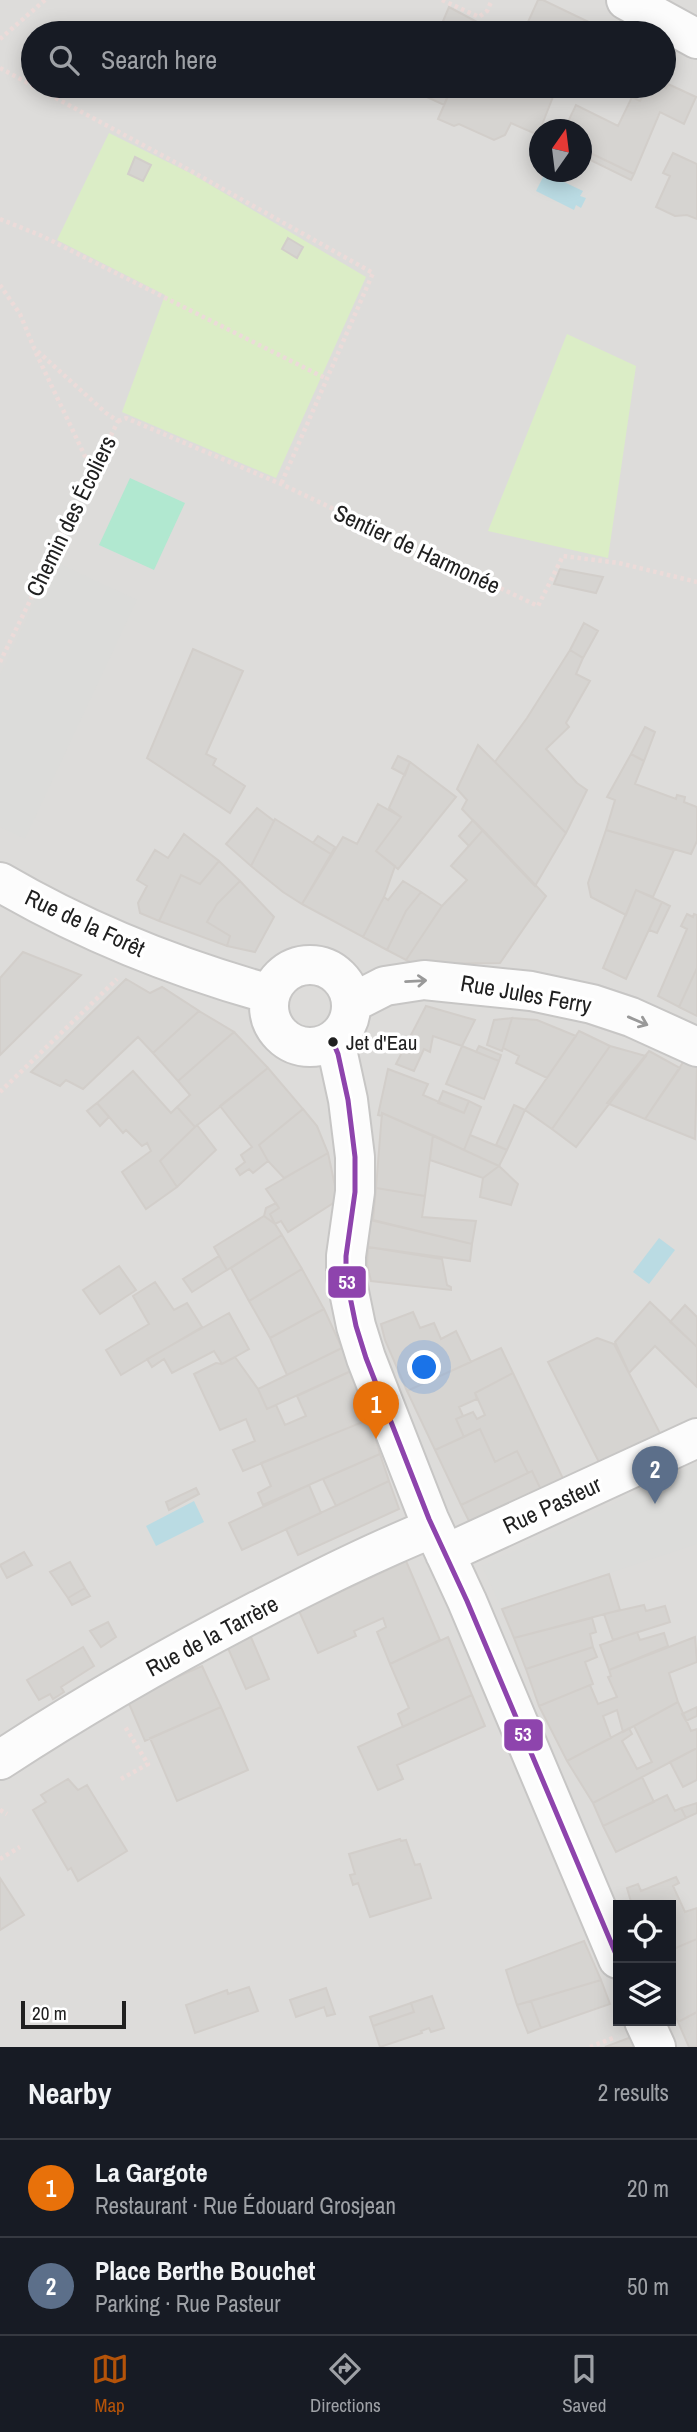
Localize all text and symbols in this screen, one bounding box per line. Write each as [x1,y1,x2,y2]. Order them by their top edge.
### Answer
search box [21,21,676,98]
icon: search [45,41,83,79]
text: Search here [101,42,217,77]
north arrow [529,119,592,182]
street label: Chemin des Écoliers [18,430,123,601]
street label: Sentier de Harmonée [329,496,505,601]
street label: Rue de la Forêt [20,881,150,964]
street label: Rue Jules Ferry [458,967,594,1020]
one-way arrow [404,974,427,987]
one-way arrow [627,1015,648,1028]
place label: Jet d'Eau [346,1028,417,1057]
marker: Jet d'Eau [326,1035,340,1049]
line badge: 53 [327,1265,367,1299]
text: 53 [338,1269,356,1295]
your location [407,1350,441,1384]
pin: 1 [353,1381,399,1439]
pin: 2 [632,1446,678,1504]
street label: Rue Pasteur [498,1468,606,1541]
street label: Rue de la Tarrère [140,1588,283,1683]
line badge: 53 [503,1718,544,1752]
text: 53 [514,1721,532,1747]
map controls [613,1900,676,2026]
button: locate [613,1900,676,1963]
button: layers [613,1963,676,2026]
scale bar [21,1998,126,2030]
text: 20 m [32,2000,67,2026]
text: Nearby [28,2073,111,2113]
text: 2 results [598,2077,669,2108]
text: La Gargote [95,2155,208,2190]
text: 1 [46,2173,56,2204]
text: 20 m [627,2173,669,2204]
text: Restaurant · Rue Édouard Grosjean [95,2190,396,2221]
text: Place Berthe Bouchet [95,2253,315,2288]
text: 2 [46,2271,56,2302]
text: 50 m [627,2271,669,2302]
text: Parking · Rue Pasteur [95,2288,281,2319]
tab: Map [91,2350,129,2418]
tab: Directions [310,2350,381,2418]
tab: Saved [562,2350,606,2418]

